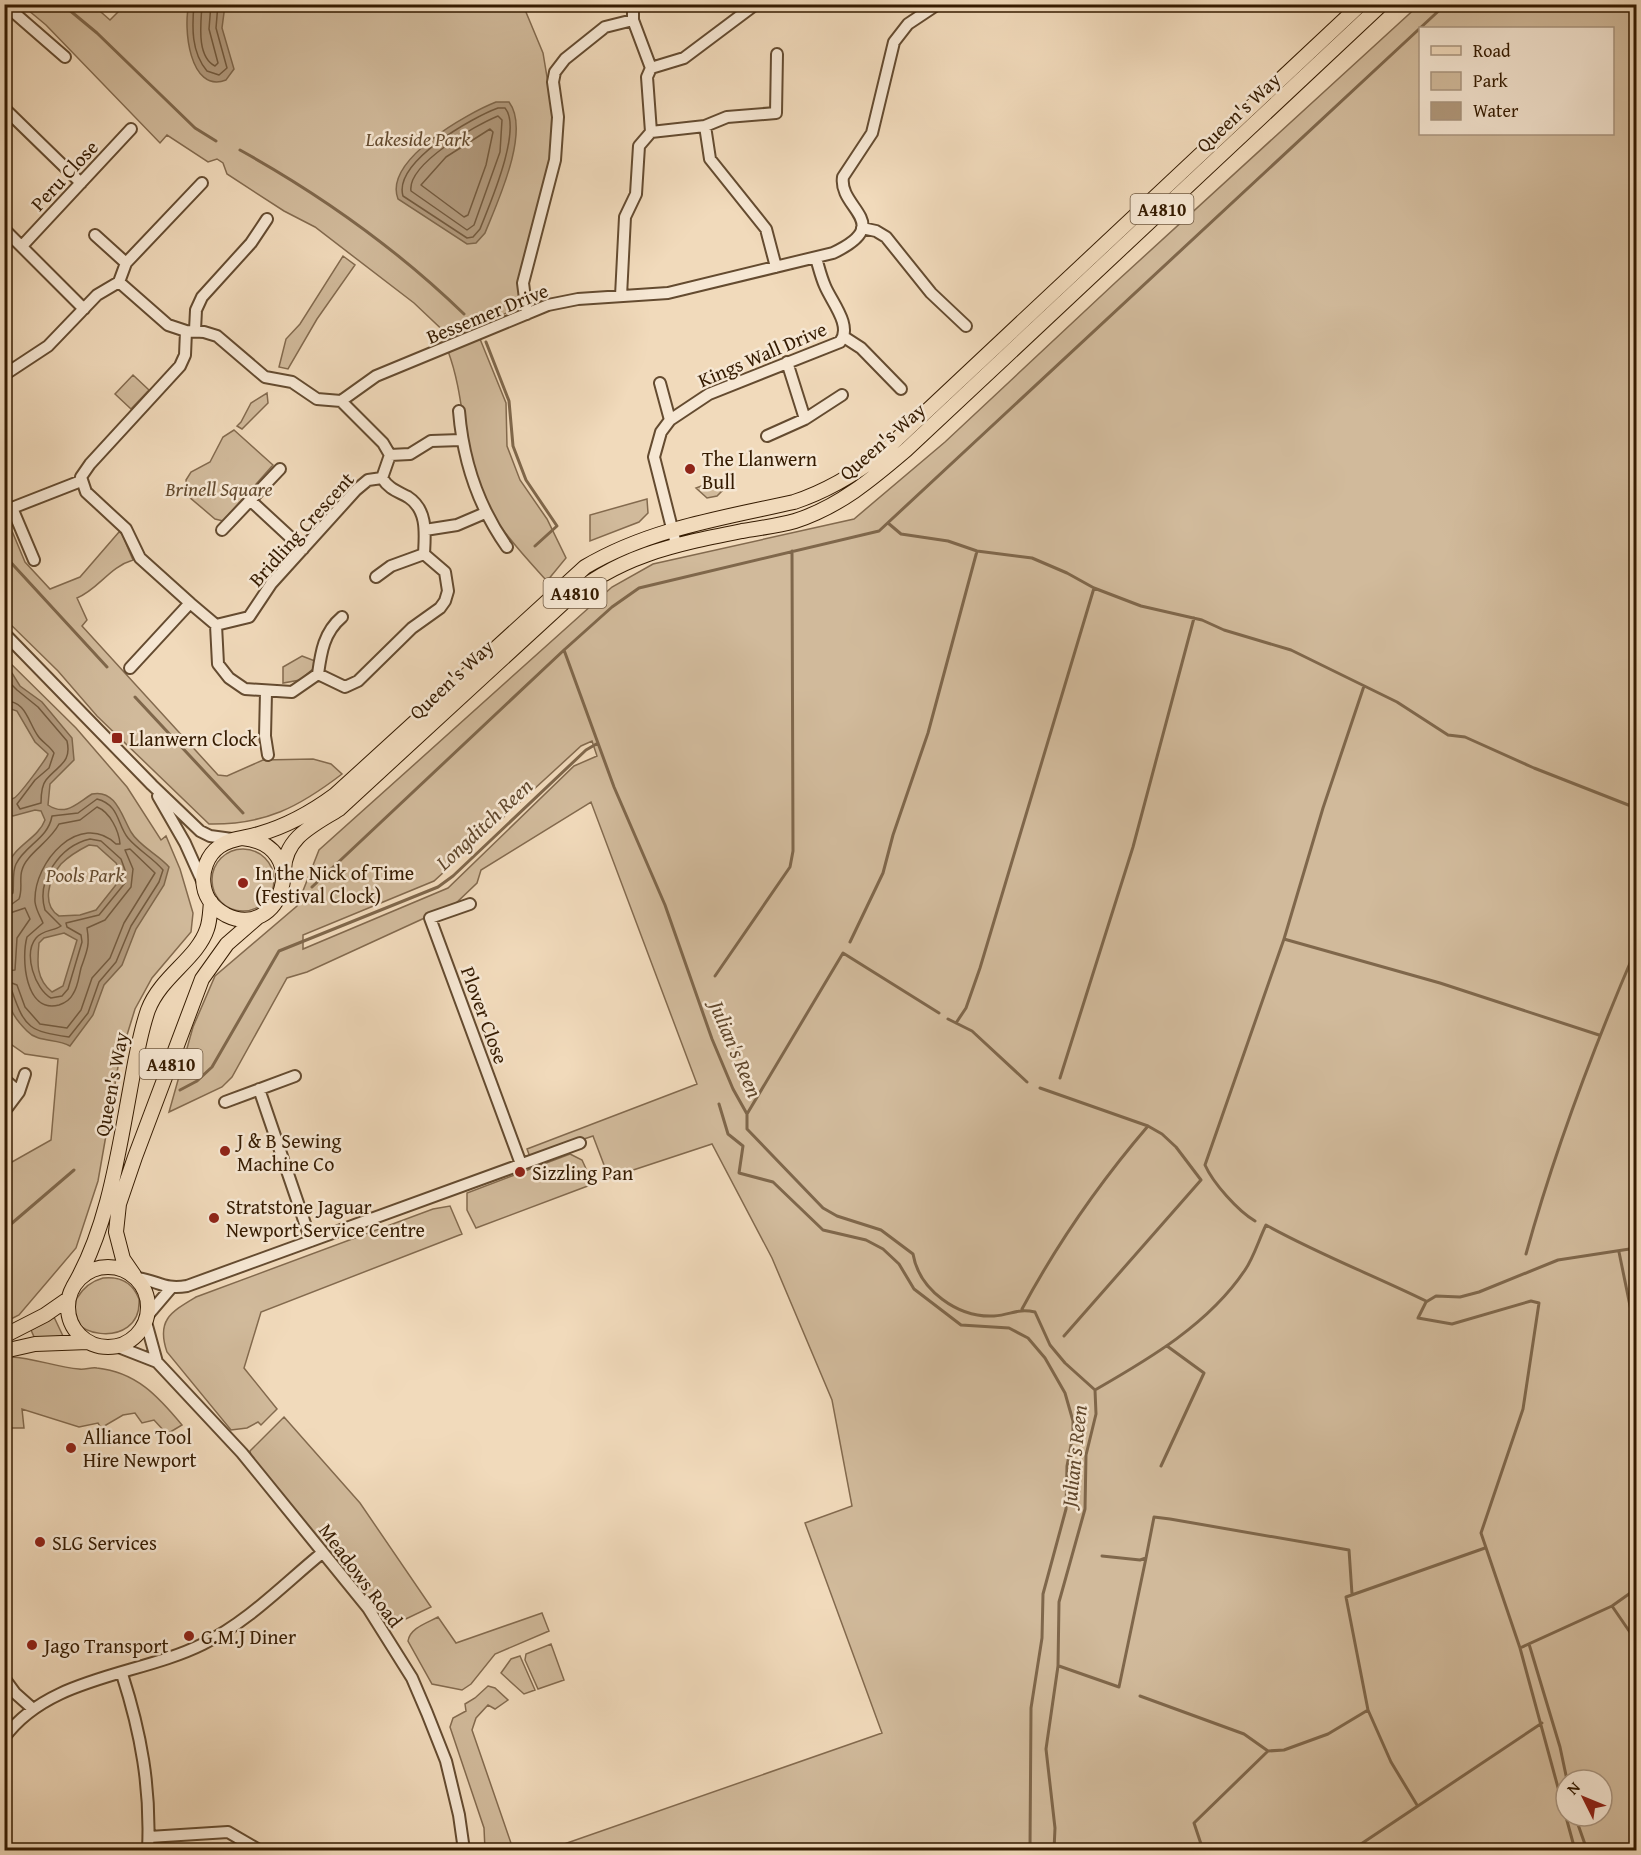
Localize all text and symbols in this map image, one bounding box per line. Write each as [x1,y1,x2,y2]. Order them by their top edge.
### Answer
legend [1419,27,1614,135]
text: Road [1473,37,1511,64]
street label: Queen's Way [1189,65,1287,159]
text: Park [1473,67,1509,94]
text: Water [1473,97,1519,124]
park label: Lakeside Park [365,124,471,153]
street label: Peru Close [24,133,104,217]
road number: A4810 [1130,194,1194,224]
street label: Bessemer Drive [422,275,552,351]
street label: Kings Wall Drive [693,314,831,394]
street label: Queen's Way [832,395,932,487]
place label: The Llanwern Bull [702,444,817,496]
marker: The Llanwern Bull [683,462,697,476]
street label: Bridling Crescent [242,465,360,593]
park label: Brinell Square [164,474,273,503]
road number: A4810 [544,578,606,608]
street label: Queen's Way [402,632,500,726]
place label: Llanwern Clock [129,724,258,753]
marker: Llanwern Clock [110,731,124,745]
water label: Longditch Reen [428,771,540,878]
place label: In the Nick of Time (Festival Clock) [255,858,414,910]
park label: Pools Park [45,860,125,889]
marker: In the Nick of Time (Festival Clock) [236,876,250,890]
street label: Plover Close [454,962,516,1068]
water label: Julian's Reen [700,993,770,1103]
street label: Queen's Way [87,1029,135,1139]
road number: A4810 [140,1049,202,1079]
place label: J & B Sewing Machine Co [234,1126,342,1178]
marker: J & B Sewing Machine Co [218,1144,232,1158]
place label: Sizzling Pan [532,1158,633,1187]
marker: Sizzling Pan [513,1165,527,1179]
place label: Stratstone Jaguar Newport Service Centre [226,1192,425,1244]
marker: Stratstone Jaguar Newport Service Centre [207,1211,221,1225]
water label: Julian's Reen [1053,1403,1095,1512]
place label: Alliance Tool Hire Newport [83,1422,197,1474]
marker: Alliance Tool Hire Newport [64,1441,78,1455]
street label: Meadows Road [312,1517,410,1634]
place label: SLG Services [52,1528,157,1557]
marker: SLG Services [33,1535,47,1549]
place label: G.M.J Diner [201,1622,296,1651]
marker: G.M.J Diner [182,1629,196,1643]
place label: Jago Transport [41,1631,169,1660]
marker: Jago Transport [25,1638,39,1652]
north arrow [1554,1768,1614,1828]
text: N [1561,1775,1586,1800]

